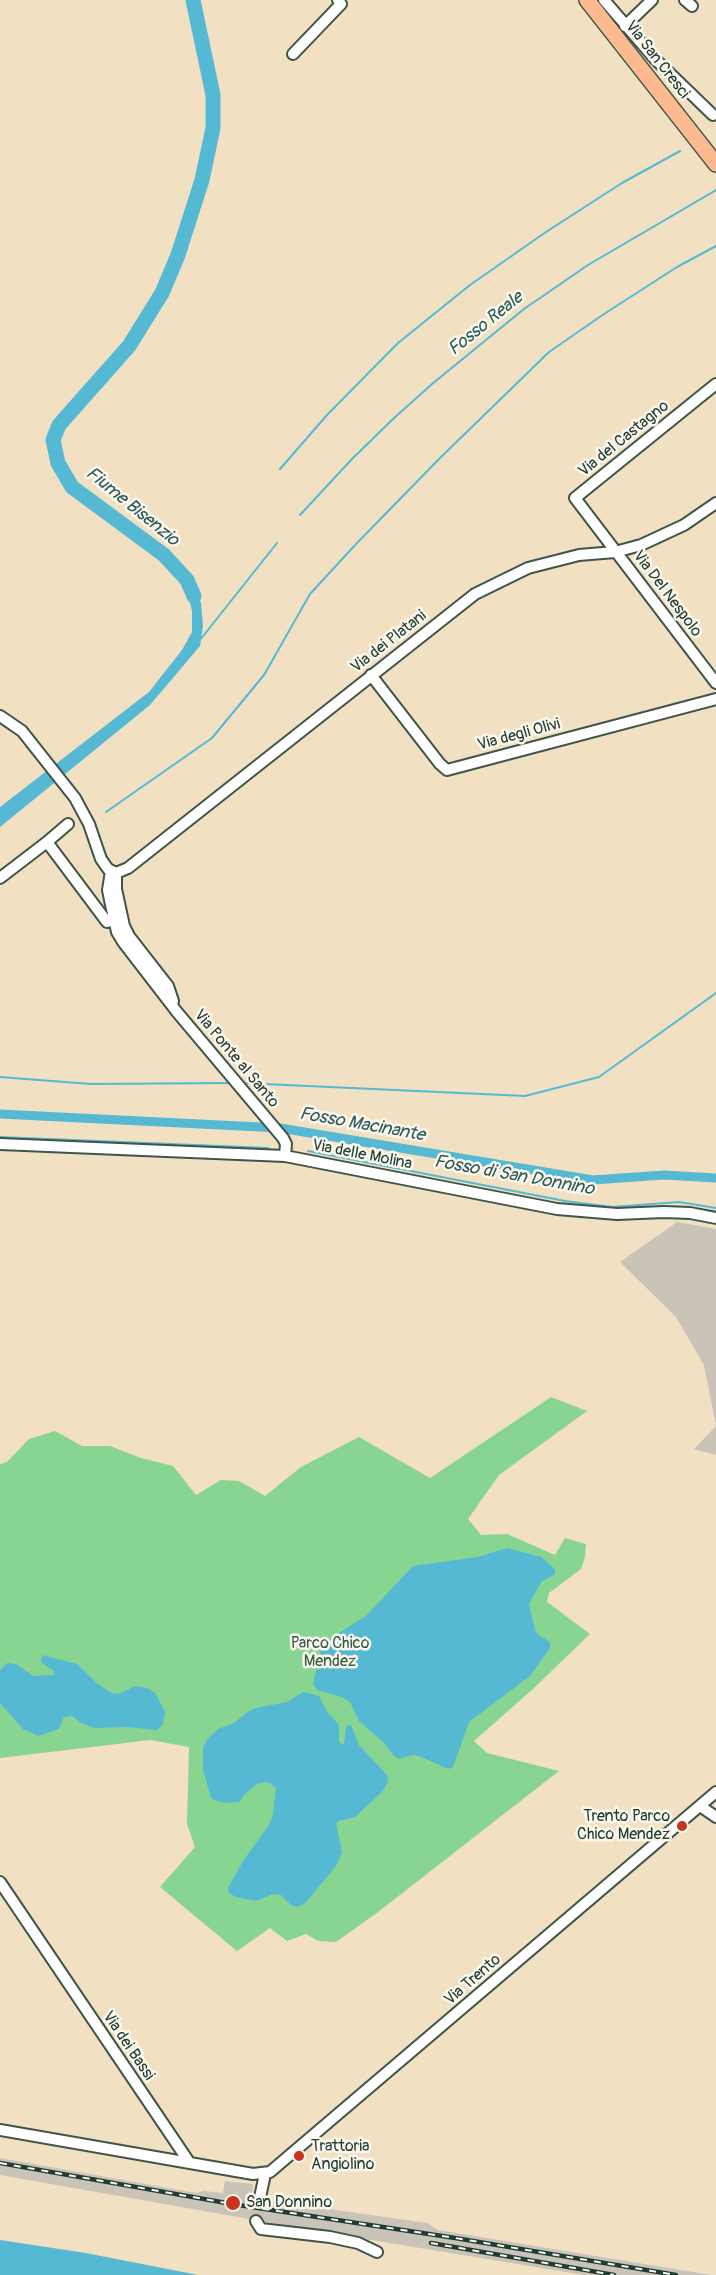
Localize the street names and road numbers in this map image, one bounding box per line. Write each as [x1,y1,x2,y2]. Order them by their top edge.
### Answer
street label: Via San Cresci [621,17,693,103]
street label: Via del Castagno [575,397,673,481]
street label: Via Del Nespolo [628,547,706,641]
street label: Via dei Platani [347,607,431,677]
street label: Via degli Olivi [476,715,562,755]
street label: Via Ponte al Santo [189,1006,283,1112]
street label: Via delle Molina [310,1136,414,1174]
street label: Via Trento [441,1950,505,2010]
street label: Via dei Bassi [98,2008,158,2084]

